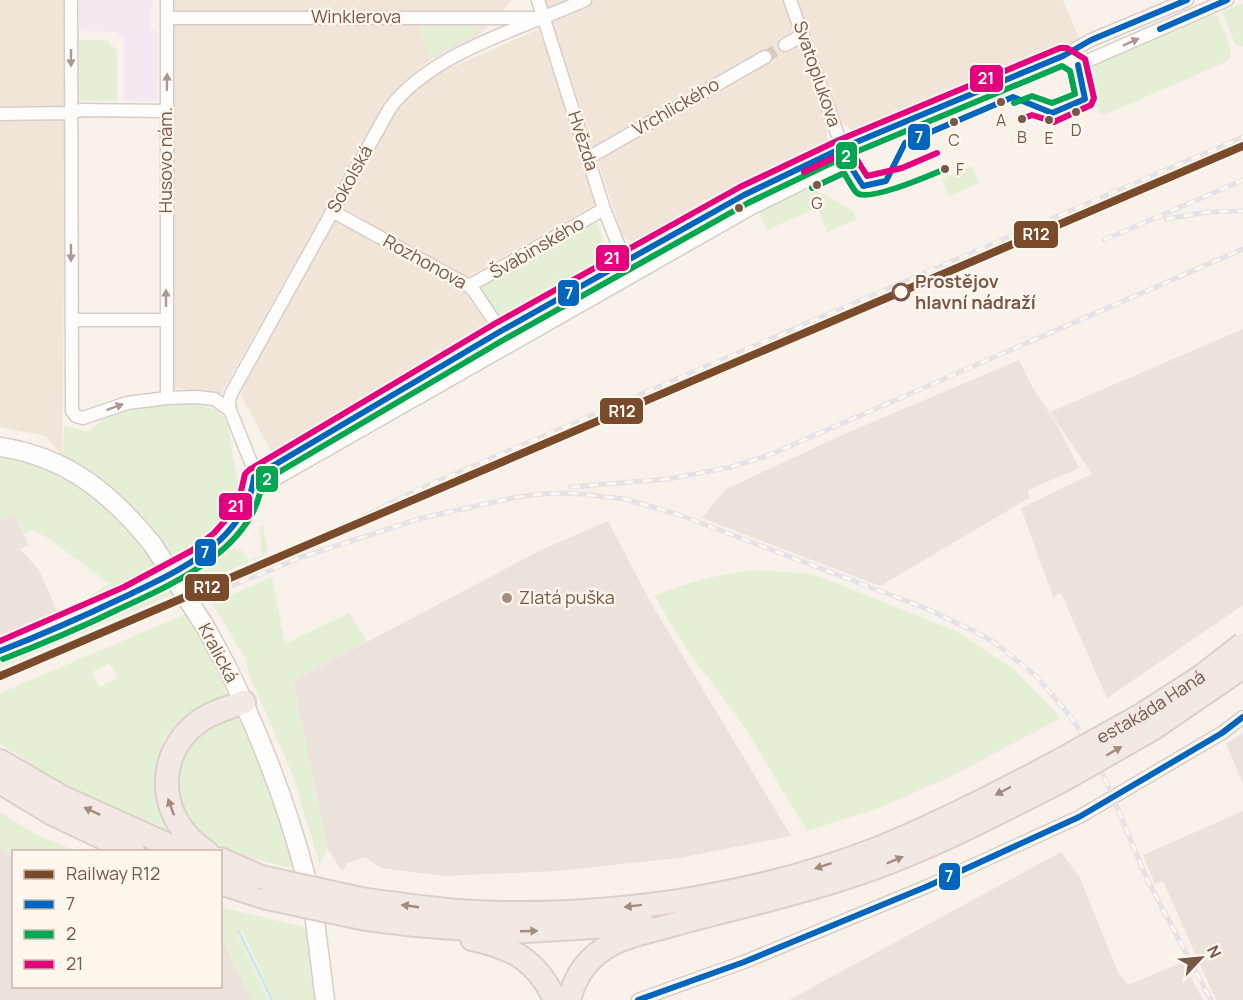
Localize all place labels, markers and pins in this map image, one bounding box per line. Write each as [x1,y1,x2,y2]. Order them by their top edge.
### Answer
marker: A [995,96,1007,108]
marker: D [1070,106,1082,118]
place label: A [996,109,1006,131]
marker: B [1016,113,1028,125]
marker: E [1043,114,1055,126]
marker: C [948,116,960,128]
place label: D [1071,119,1082,141]
place label: B [1017,126,1027,148]
place label: E [1044,127,1054,149]
place label: C [948,129,960,151]
place label: F [956,158,964,180]
marker: F [939,163,951,175]
marker: G [811,179,823,191]
place label: G [811,192,823,214]
unlabelled marker [733,202,745,214]
place label: Prostějov hlavní nádraží [915,269,1036,314]
marker: Prostějov hlavní nádraží [892,283,910,301]
place label: Zlatá puška [519,585,615,609]
marker: Zlatá puška [500,591,514,605]

